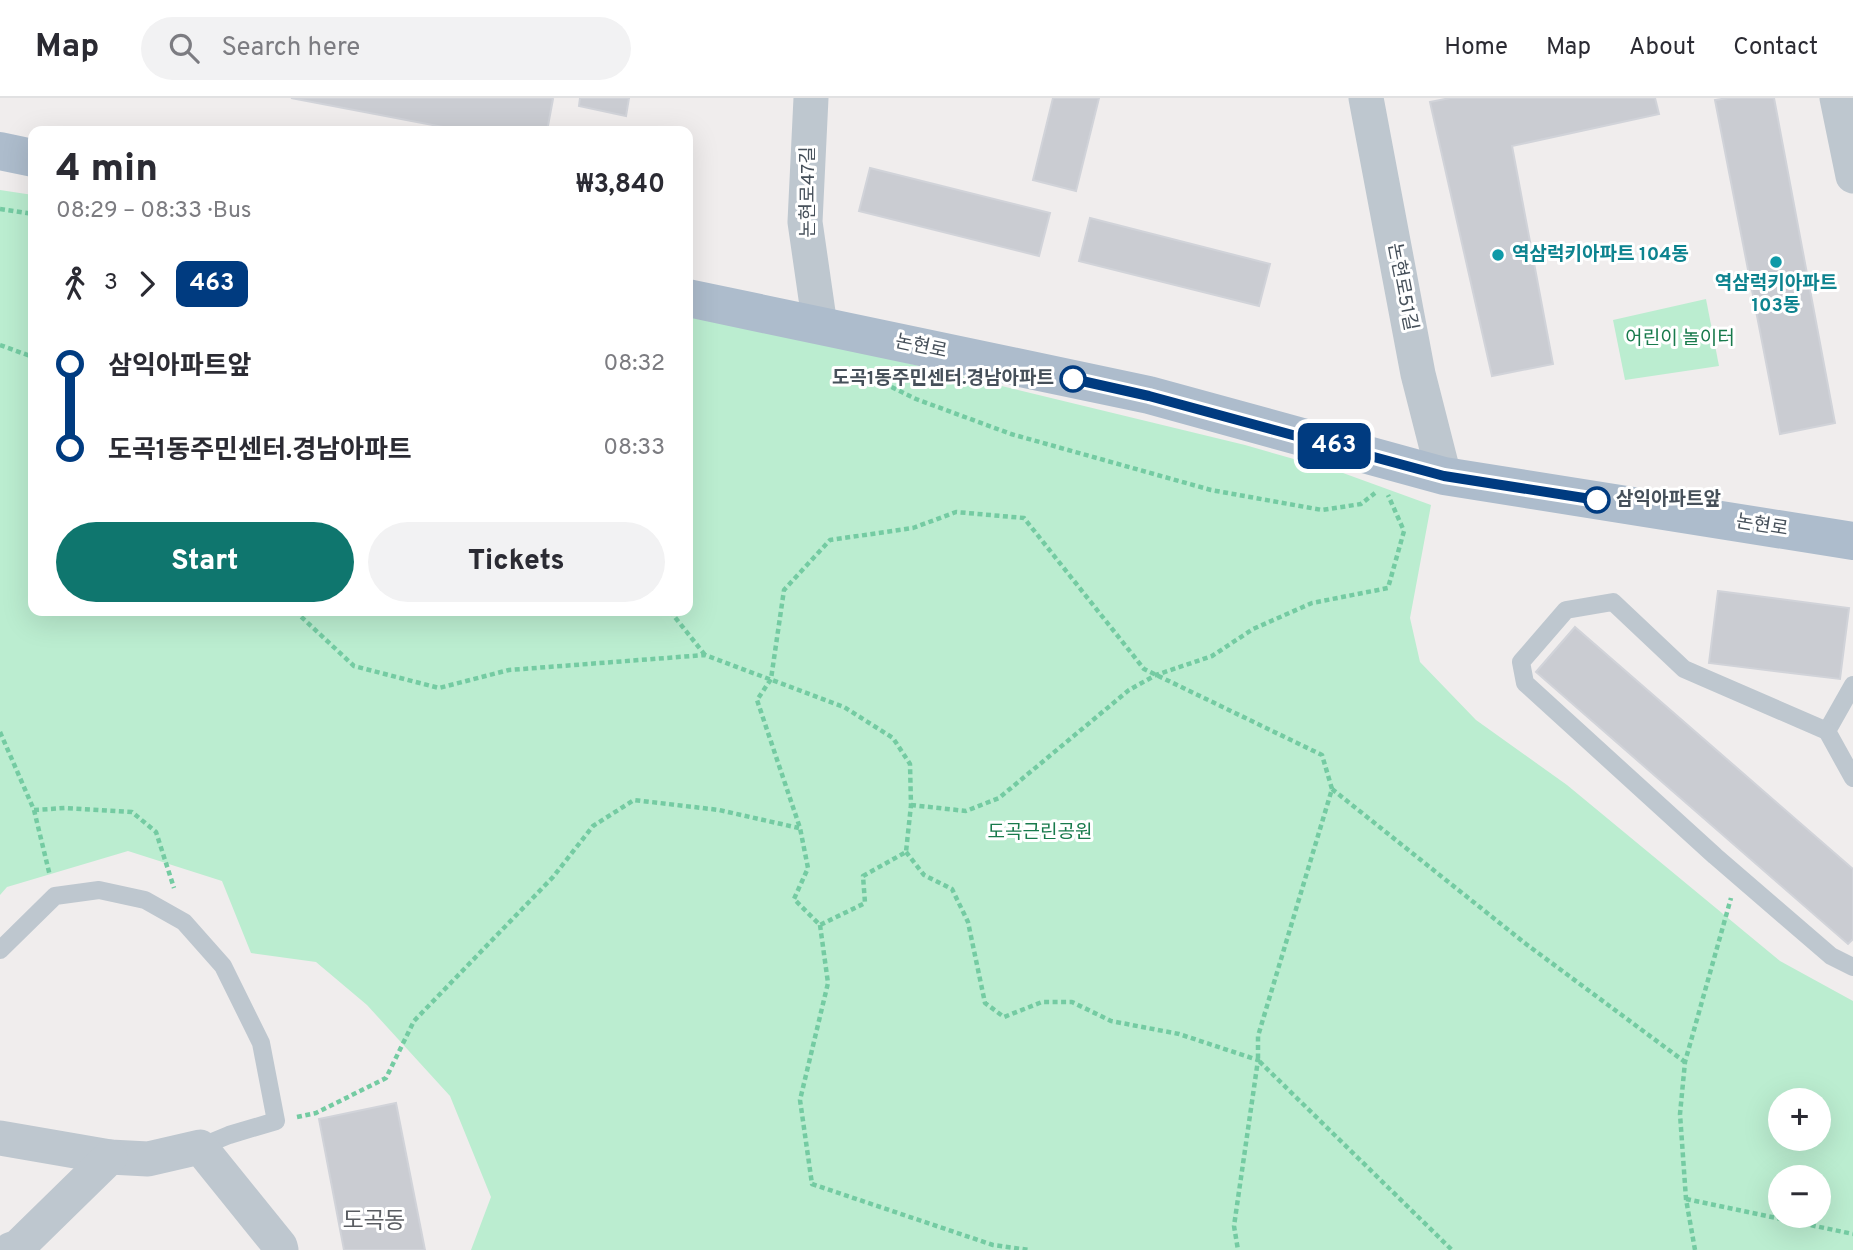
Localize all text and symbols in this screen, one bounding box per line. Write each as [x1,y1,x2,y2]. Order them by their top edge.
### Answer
search box [141,17,631,80]
text: Map [35,27,99,69]
icon: search [165,29,203,67]
text: Search here [221,32,360,65]
text: Home [1444,33,1508,63]
text: Map [1546,33,1591,63]
text: About [1629,33,1695,63]
text: Contact [1733,33,1818,63]
text: 4 min [56,146,158,195]
street label: 논현로47길 [797,146,821,238]
text: ₩3,840 [576,169,665,202]
text: 08:29 – 08:33 · Bus [56,197,252,226]
street label: 논현로51길 [1382,241,1422,333]
place label: 역삼럭키아파트 104동 [1512,243,1689,267]
marker: 역삼럭키아파트 104동 [1490,247,1506,263]
marker: 역삼럭키아파트 103동 [1768,254,1784,270]
icon: walk [56,265,94,303]
icon: forward [128,265,166,303]
text: 3 [104,269,118,298]
text: 463 [190,269,234,299]
place label: 역삼럭키아파트 103동 [1715,272,1837,318]
park label: 어린이 놀이터 [1625,327,1735,351]
street label: 논현로 [893,330,949,364]
text: 08:32 [604,350,665,379]
text: 삼익아파트앞 [108,351,252,384]
marker: 도곡1동주민센터.경남아파트 [1060,366,1086,392]
place label: 도곡1동주민센터.경남아파트 [832,367,1054,391]
line badge: 463 [1294,423,1374,469]
text: 463 [1312,431,1356,461]
text: 08:33 [603,434,665,463]
text: 도곡1동주민센터.경남아파트 [108,435,412,468]
marker: 삼익아파트앞 [1584,487,1610,513]
place label: 삼익아파트앞 [1616,488,1721,512]
street label: 논현로 [1734,510,1790,542]
button: Start [56,522,354,602]
button: Tickets [368,522,665,602]
park label: 도곡근린공원 [988,821,1092,845]
map controls [1768,1088,1831,1228]
button: + [1768,1088,1831,1151]
button: − [1768,1165,1831,1228]
district label: 도곡동 [342,1208,406,1237]

